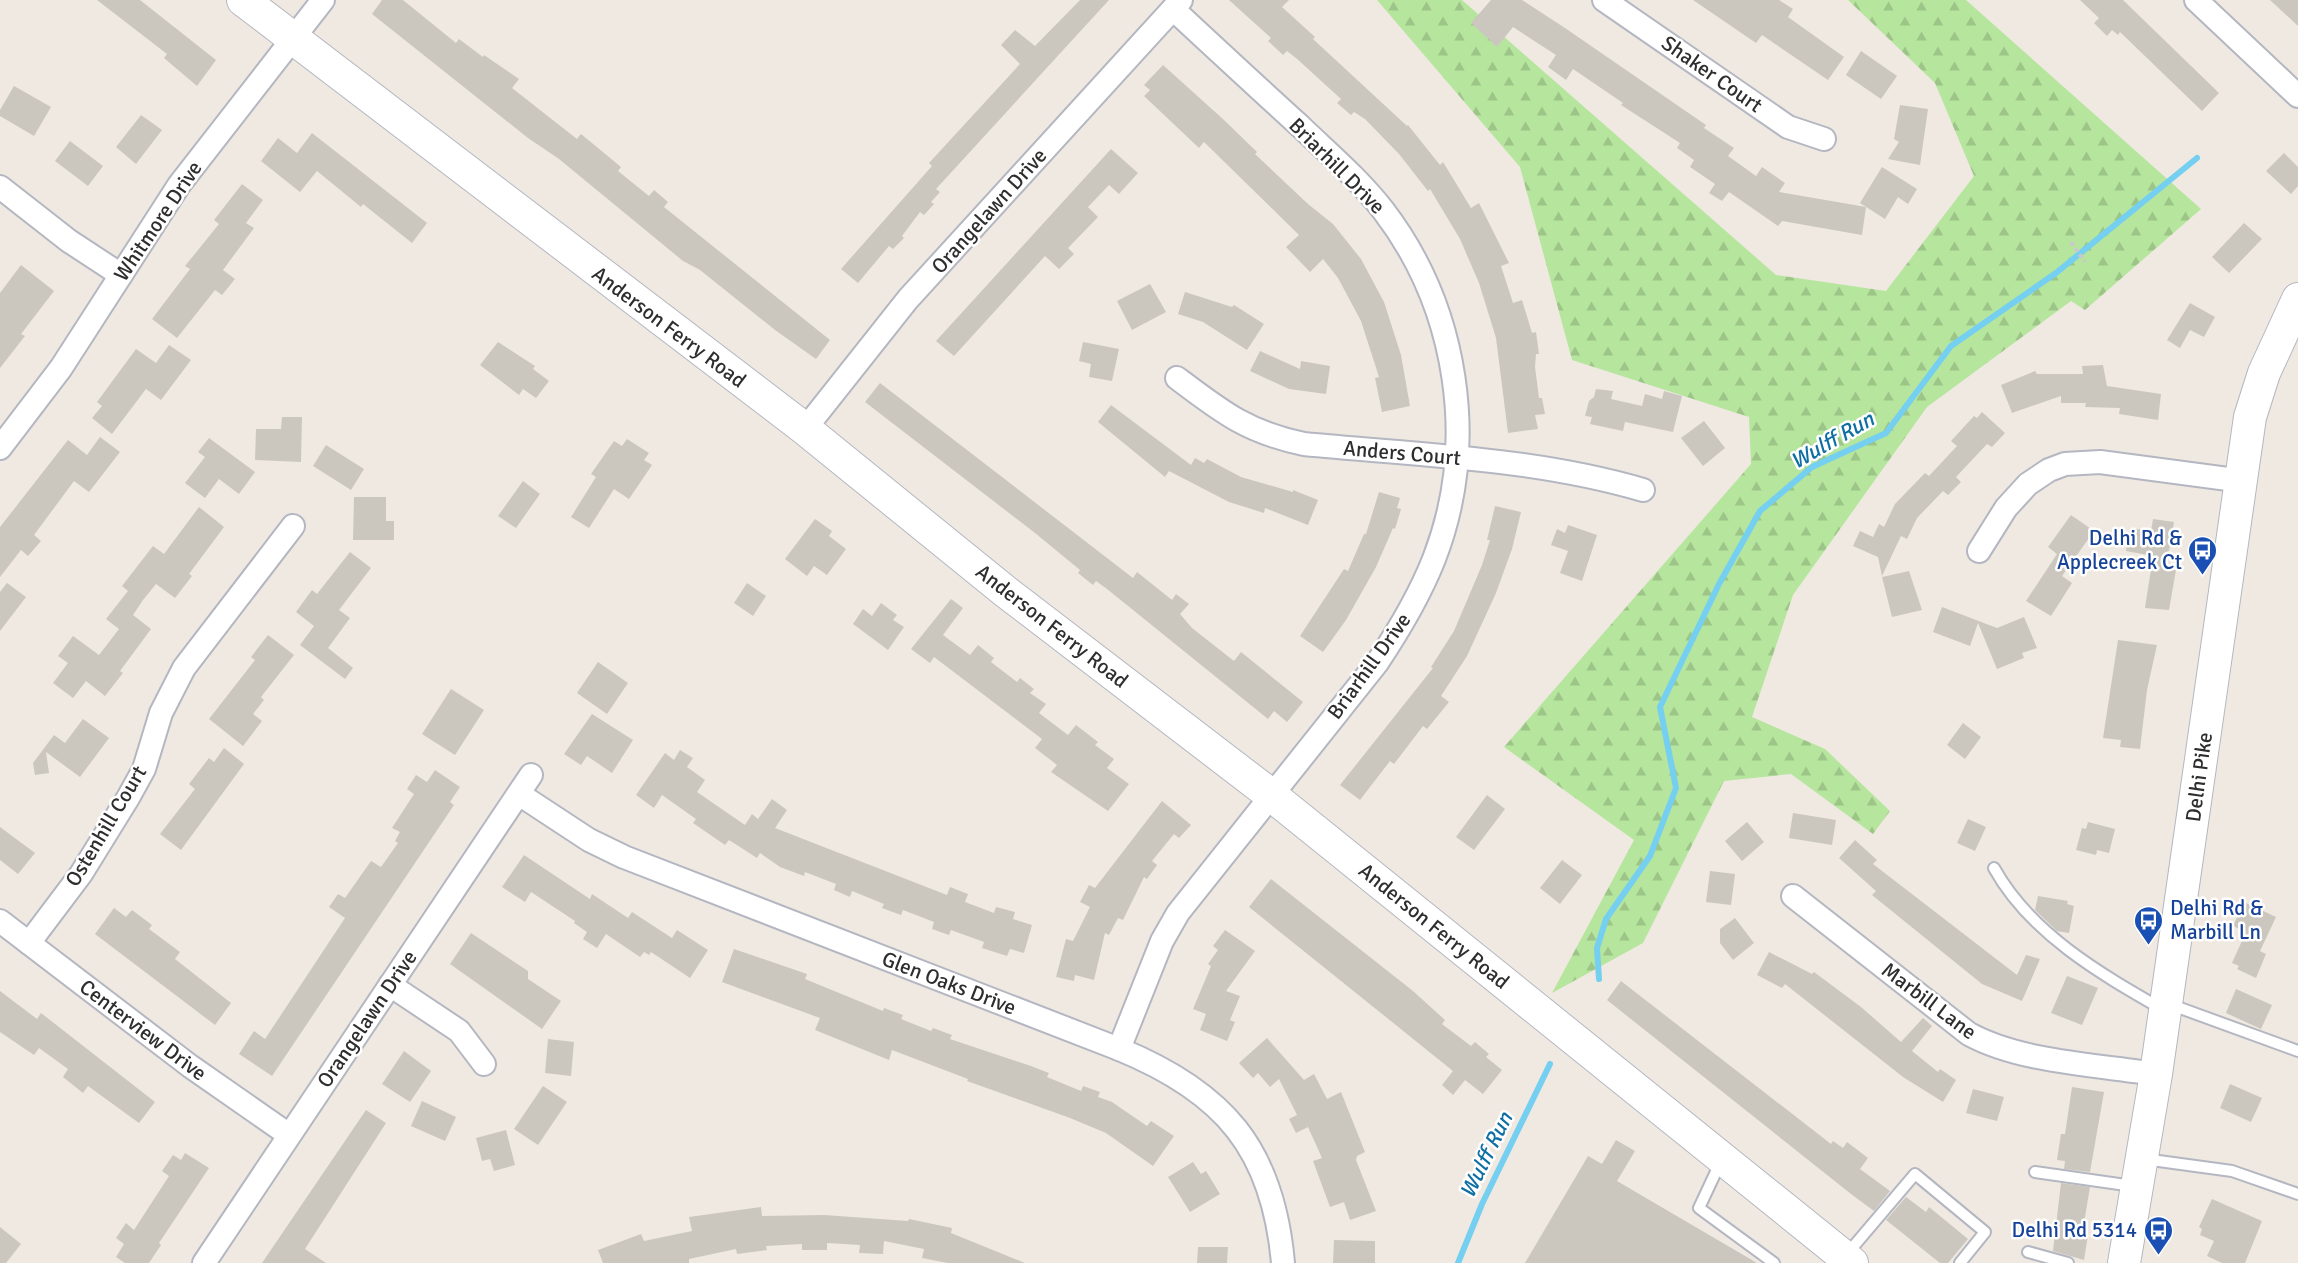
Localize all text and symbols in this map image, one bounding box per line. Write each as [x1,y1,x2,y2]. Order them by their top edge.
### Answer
street label: Shaker Court [1657,30,1767,118]
street label: Briarhill Drive [1283,112,1391,220]
street label: Orangelawn Drive [926,143,1052,279]
street label: Whitmore Drive [108,156,208,286]
street label: Anderson Ferry Road [587,261,751,393]
water label: Wulff Run [1785,405,1879,475]
street label: Anders Court [1342,435,1462,471]
place label: Delhi Rd & Applecreek Ct [2057,525,2182,575]
bus stop icon: Delhi Rd & Applecreek Ct [2187,534,2219,576]
street label: Anderson Ferry Road [971,558,1133,694]
street label: Briarhill Drive [1322,608,1416,724]
street label: Delhi Pike [2180,730,2218,824]
street label: Ostenhill Court [60,761,152,891]
street label: Anderson Ferry Road [1354,857,1514,995]
place label: Delhi Rd & Marbill Ln [2170,895,2263,945]
bus stop icon: Delhi Rd & Marbill Ln [2133,904,2165,946]
street label: Orangelawn Drive [312,945,422,1093]
street label: Glen Oaks Drive [878,946,1020,1020]
street label: Marbill Lane [1876,957,1982,1045]
street label: Centerview Drive [74,974,212,1086]
water label: Wulff Run [1454,1107,1519,1202]
bus stop icon: Delhi Rd 5314 [2142,1214,2174,1256]
place label: Delhi Rd 5314 [2012,1217,2137,1243]

